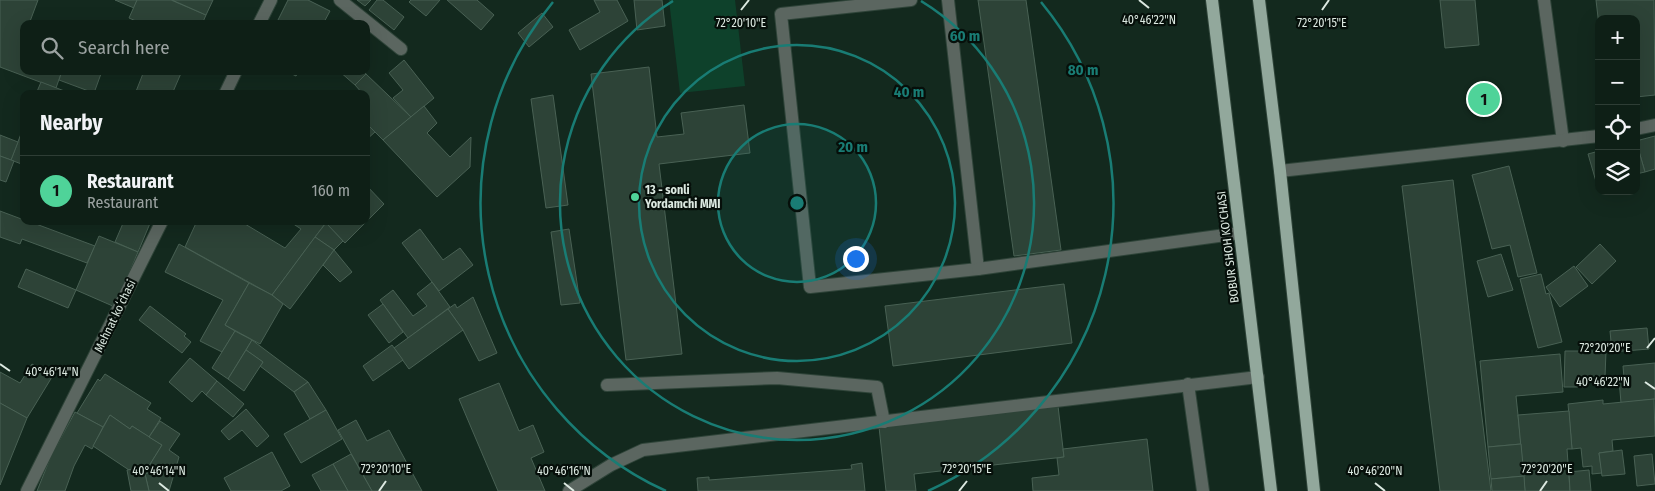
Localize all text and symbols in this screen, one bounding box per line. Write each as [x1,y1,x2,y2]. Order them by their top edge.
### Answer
text: 40°46'22"N [1122,13,1176,27]
map controls [1595,15,1640,195]
button: + [1595,15,1640,60]
text: 72°20'10"E [716,16,767,30]
text: 72°20'15"E [1297,16,1347,30]
search box [20,20,370,75]
text: 60 m [950,27,980,45]
icon: search [38,34,66,62]
text: Search here [78,36,170,59]
button: − [1595,60,1640,105]
text: 80 m [1068,61,1098,79]
pin: 1 [1468,80,1500,118]
text: 40 m [894,83,924,101]
button: locate [1595,105,1640,150]
text: Nearby [40,110,102,136]
text: 20 m [837,138,868,156]
button: layers [1595,150,1640,195]
text: Restaurant [87,170,174,193]
text: 1 [53,181,59,200]
text: 160 m [311,181,350,200]
place label: 13 - sonli Yordamchi MMI [644,183,720,211]
street label: BOBUR SHOH KO'CHASI [1214,190,1242,304]
marker: 13 - sonli Yordamchi MMI [629,191,641,203]
text: Restaurant [87,193,158,212]
centre of rings [788,194,806,212]
your location [843,246,869,272]
street label: Mehnat koʻchasi [90,277,139,355]
text: 72°20'20"E [1579,341,1631,355]
text: 40°46'14"N [25,365,79,379]
text: 40°46'22"N [1576,375,1630,389]
text: 72°20'10"E [361,462,412,476]
text: 72°20'15"E [942,462,992,476]
text: 72°20'20"E [1521,462,1573,476]
text: 40°46'14"N [132,464,186,478]
text: 40°46'16"N [537,464,591,478]
text: 40°46'20"N [1348,464,1402,478]

